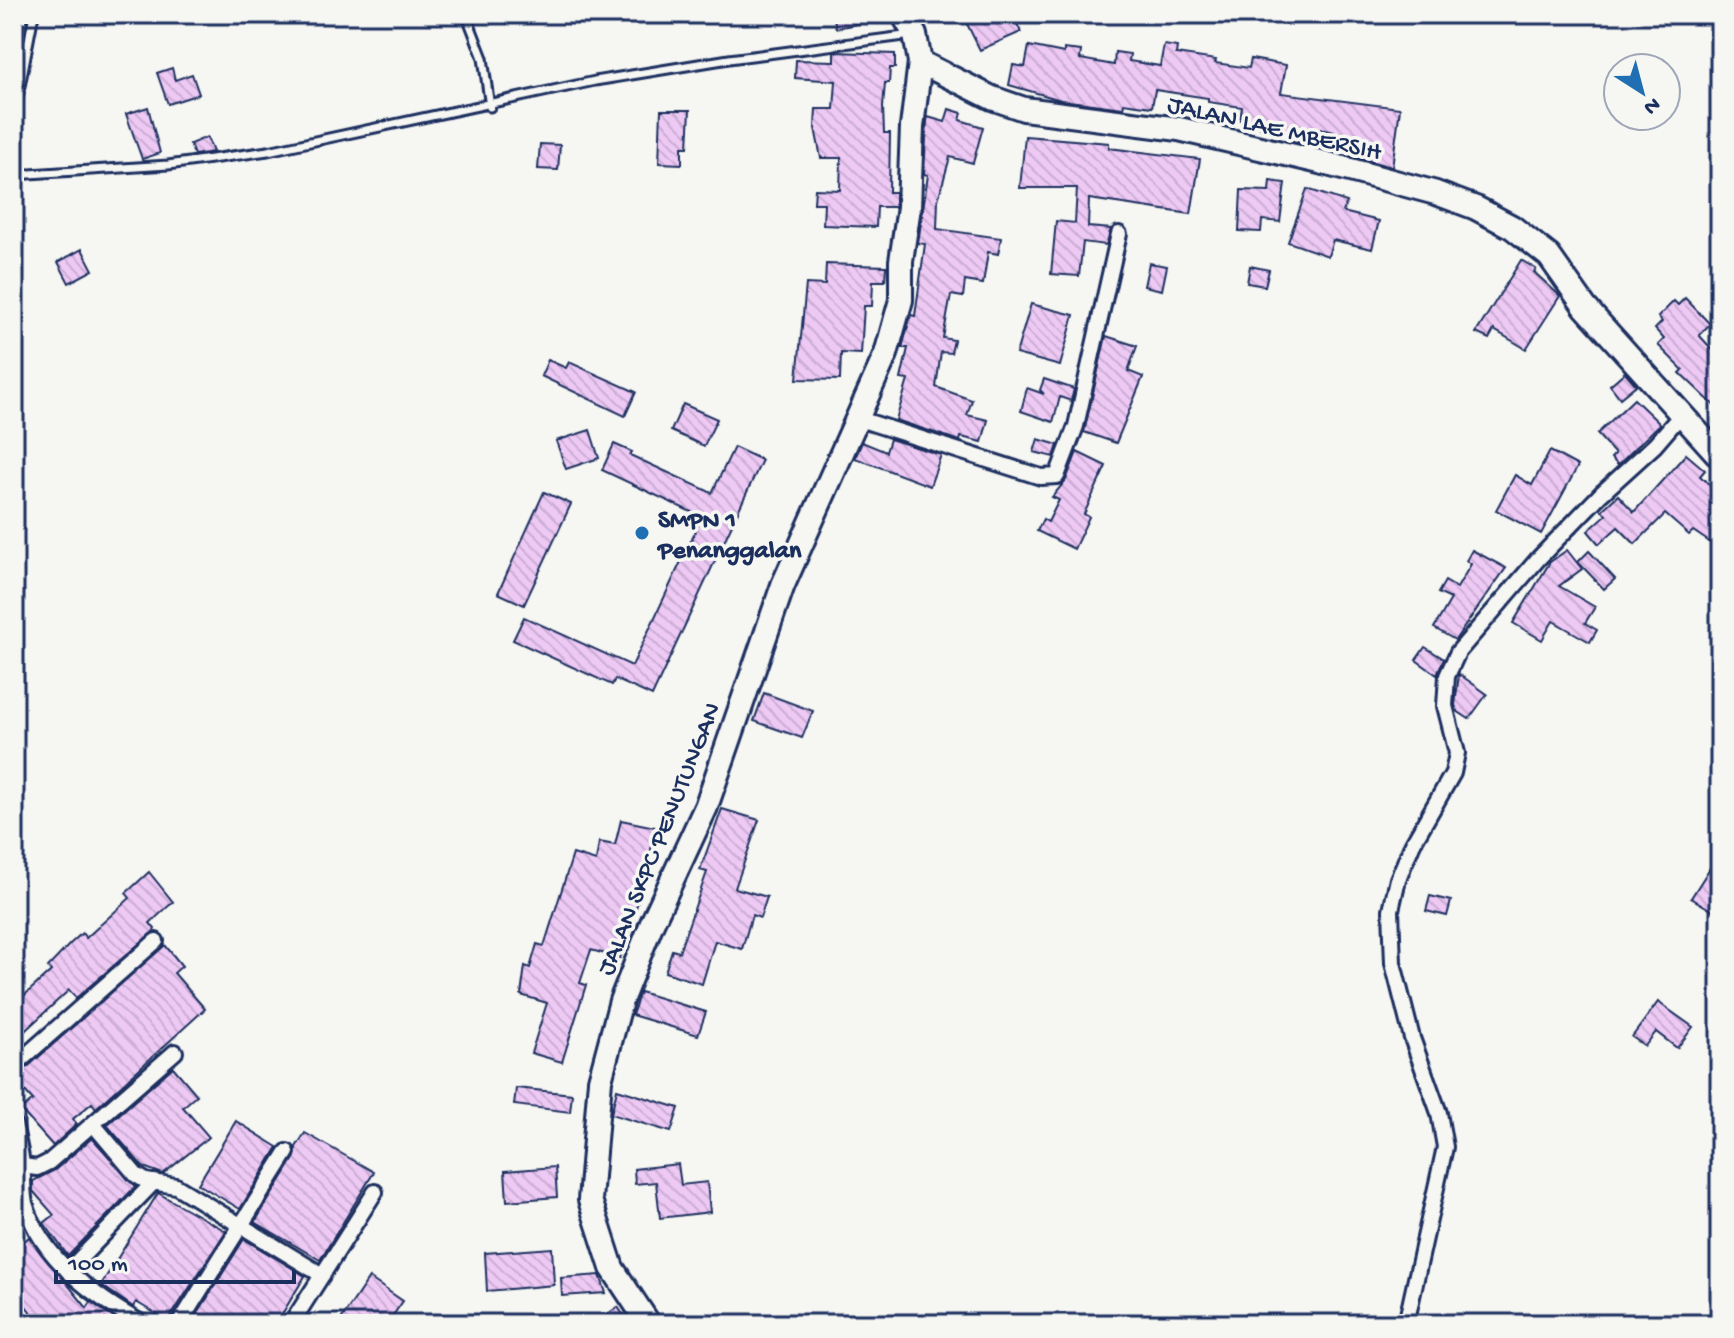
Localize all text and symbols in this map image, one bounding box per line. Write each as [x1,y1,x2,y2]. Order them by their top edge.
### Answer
north arrow [1602,52,1682,132]
text: N [1638,90,1665,120]
street label: JALAN LAE MBERSIH [1164,91,1384,170]
place label: SMPN 1 Penanggalan [656,507,802,568]
marker: SMPN 1 Penanggalan [633,524,651,542]
street label: JALAN SKPC PENUTUNGAN [592,699,730,981]
scale bar [56,1234,294,1284]
text: 100 m [67,1251,128,1280]

